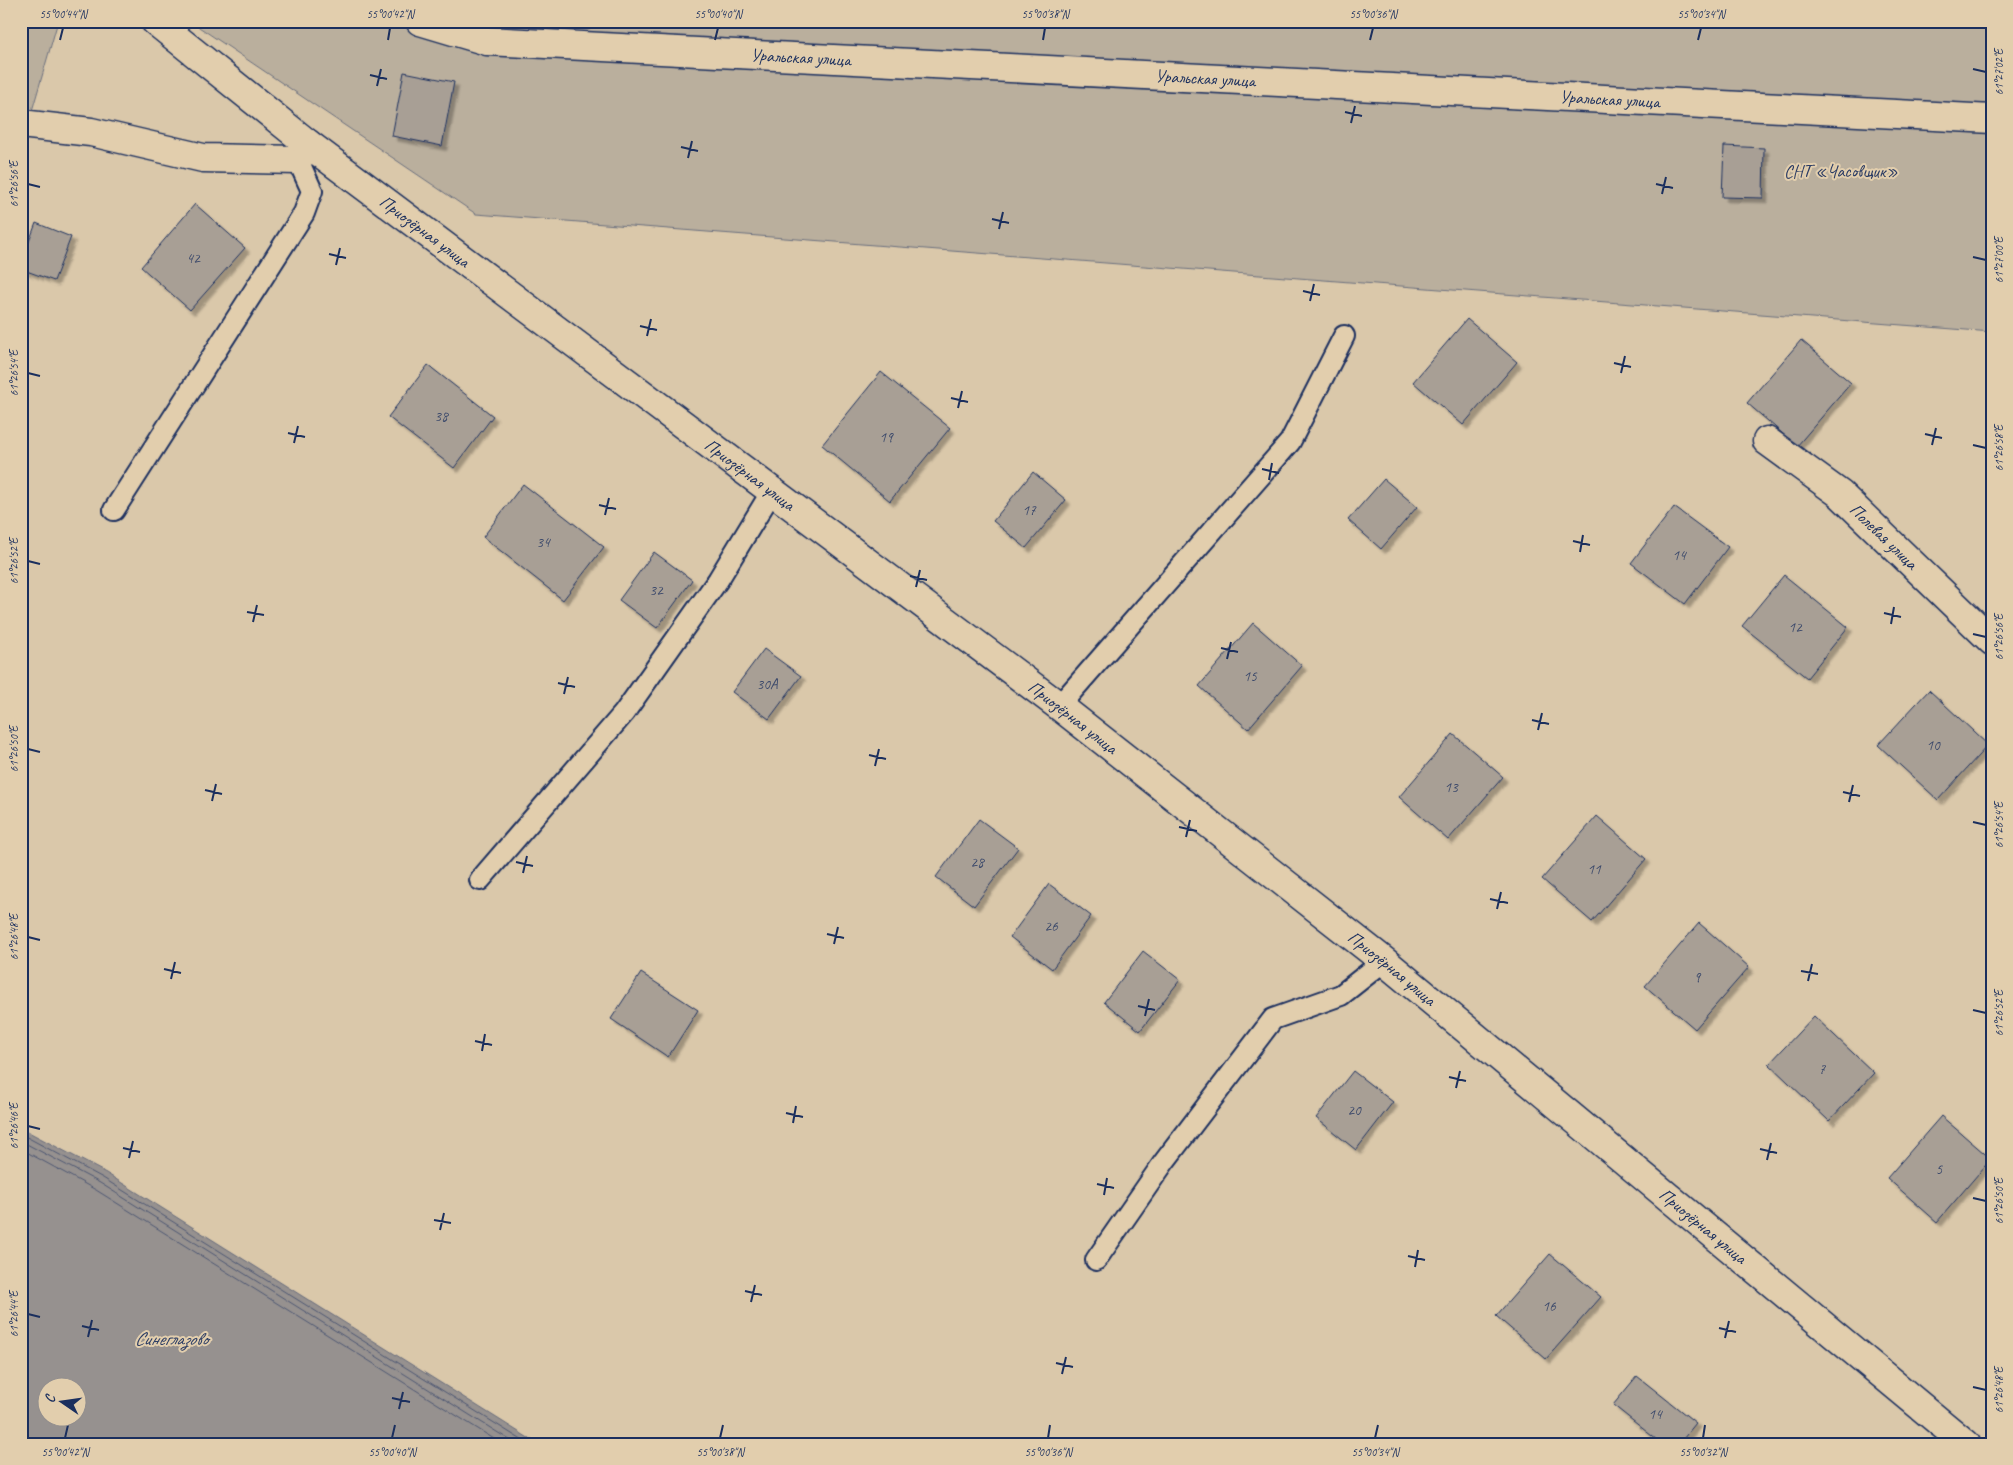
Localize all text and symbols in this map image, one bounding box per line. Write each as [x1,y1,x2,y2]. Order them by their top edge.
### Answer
text: 55°00'44"N [39,6,88,22]
text: 55°00'42"N [366,6,415,22]
text: 55°00'40"N [694,6,743,22]
text: 55°00'38"N [1021,6,1070,22]
text: 55°00'36"N [1349,6,1398,22]
text: 55°00'34"N [1677,6,1726,22]
street label: Уральская улица [750,44,853,71]
text: 61°27'02"E [1991,47,2007,95]
street label: Уральская улица [1155,65,1257,92]
street label: Уральская улица [1559,86,1662,113]
text: 61°26'56"E [6,159,22,207]
park label: СНТ «Часовщик» [1784,160,1898,182]
street label: Приозёрная улица [375,190,476,273]
text: 61°27'00"E [1991,235,2007,283]
house number: 42 [186,249,201,268]
text: 61°26'54"E [6,348,22,396]
house number: 38 [434,407,449,426]
text: 61°26'58"E [1991,423,2007,471]
house number: 19 [879,428,894,447]
street label: Приозёрная улица [700,434,801,516]
street label: Полевая улица [1845,498,1923,575]
house number: 17 [1022,501,1037,520]
house number: 34 [536,533,551,552]
text: 61°26'52"E [6,536,22,584]
house number: 14 [1672,546,1687,565]
house number: 32 [649,581,664,600]
text: 61°26'56"E [1991,612,2007,660]
house number: 12 [1788,618,1803,637]
house number: 15 [1243,667,1258,686]
house number: 30А [756,675,779,694]
street label: Приозёрная улица [1024,676,1123,760]
text: 61°26'50"E [6,724,22,772]
house number: 10 [1926,736,1941,755]
house number: 13 [1444,778,1459,797]
text: 61°26'54"E [1991,800,2007,848]
house number: 28 [970,853,985,872]
house number: 11 [1587,860,1602,879]
text: 61°26'48"E [6,912,22,960]
house number: 26 [1044,917,1059,936]
street label: Приозёрная улица [1343,926,1442,1012]
house number: 9 [1694,968,1702,987]
text: 61°26'52"E [1991,988,2007,1036]
house number: 7 [1819,1060,1827,1079]
text: 61°26'46"E [6,1101,22,1149]
house number: 20 [1347,1101,1362,1120]
house number: 5 [1936,1160,1944,1179]
text: 61°26'50"E [1991,1176,2007,1224]
street label: Приозёрная улица [1655,1183,1753,1270]
text: 61°26'44"E [6,1289,22,1337]
house number: 16 [1542,1297,1557,1316]
water label: Синеглазово [135,1327,211,1351]
text: 61°26'48"E [1991,1365,2007,1413]
north arrow [38,1378,88,1428]
text: С [41,1392,59,1404]
house number: 14 [1648,1405,1663,1424]
text: 55°00'42"N [41,1444,90,1460]
text: 55°00'40"N [368,1444,417,1460]
text: 55°00'38"N [696,1444,745,1460]
text: 55°00'36"N [1024,1444,1073,1460]
text: 55°00'34"N [1351,1444,1400,1460]
text: 55°00'32"N [1679,1444,1728,1460]

